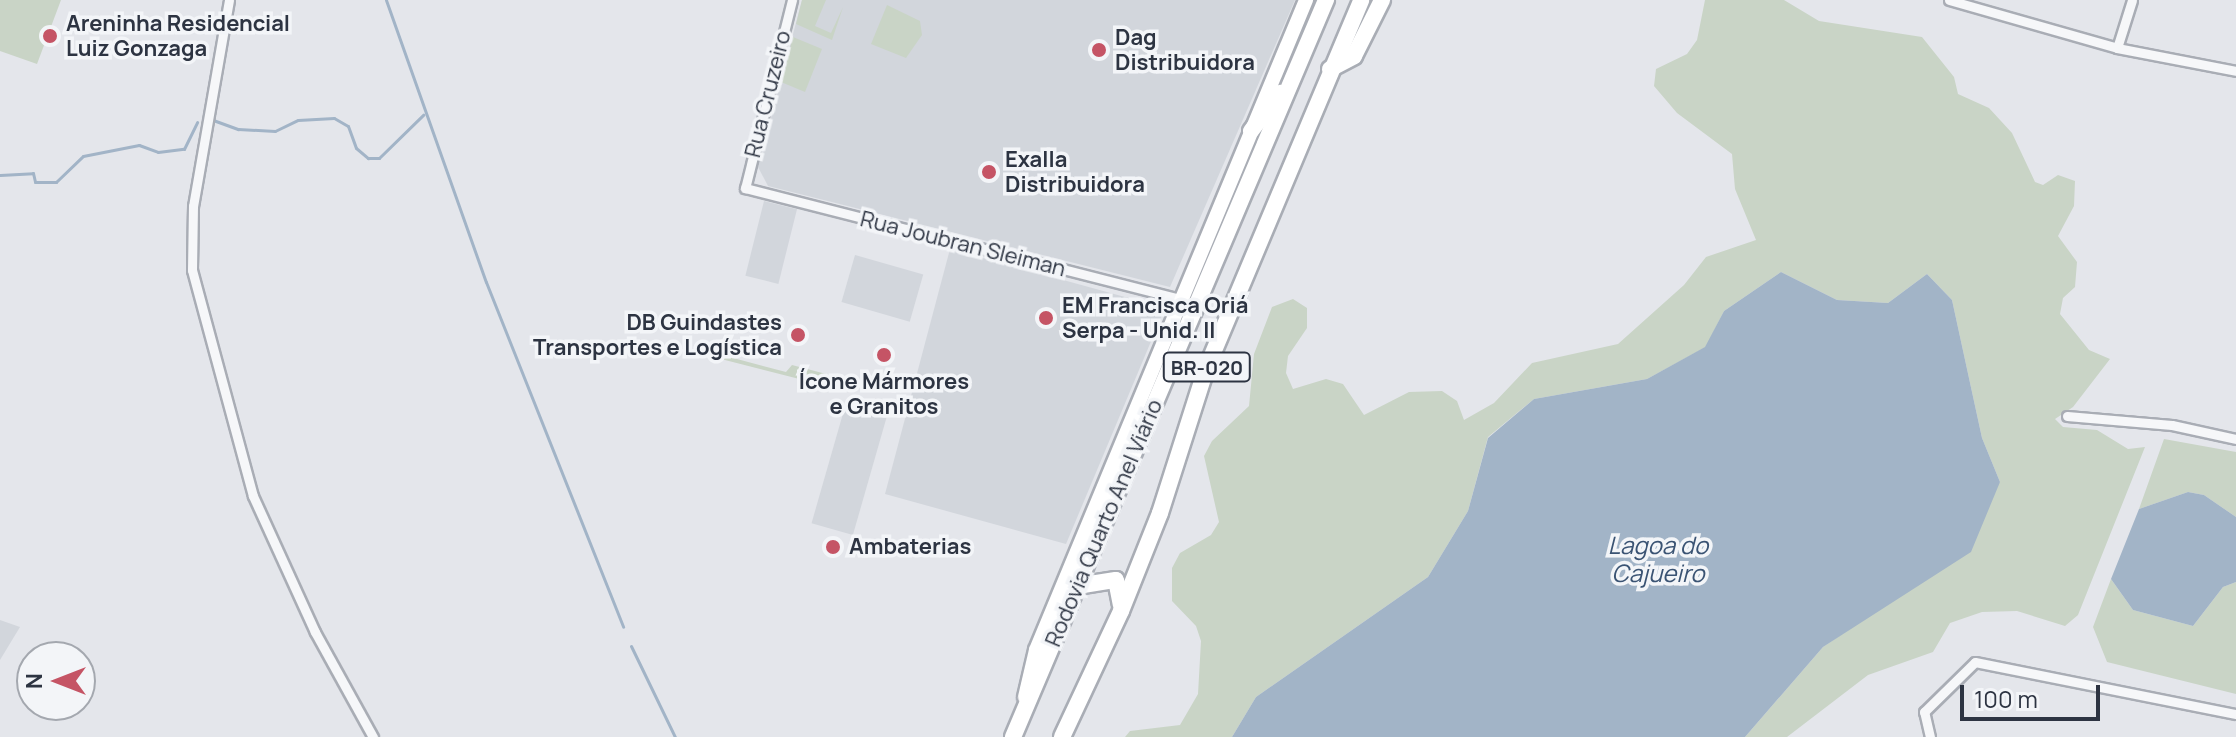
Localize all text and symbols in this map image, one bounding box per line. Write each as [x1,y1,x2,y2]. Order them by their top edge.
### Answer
place label: Areninha Residencial Luiz Gonzaga [66,10,290,62]
place label: Dag Distribuidora [1115,24,1255,76]
marker: Areninha Residencial Luiz Gonzaga [41,27,59,45]
street label: Rua Cruzeiro [739,28,797,160]
marker: Dag Distribuidora [1090,41,1108,59]
place label: Exalla Distribuidora [1005,146,1145,198]
marker: Exalla Distribuidora [980,163,998,181]
street label: Rua Joubran Sleiman [858,206,1068,282]
place label: EM Francisca Oriá Serpa - Unid. II [1062,292,1248,344]
place label: DB Guindastes Transportes e Logística [533,309,782,360]
marker: EM Francisca Oriá Serpa - Unid. II [1037,309,1055,327]
marker: DB Guindastes Transportes e Logística [789,326,807,344]
marker: Ícone Mármores e Granitos [875,346,893,364]
road number: BR-020 [1161,351,1253,383]
place label: Ícone Mármores e Granitos [799,368,969,420]
street label: Rodovia Quarto Anel Viário [1040,395,1168,651]
water label: Lagoa do Cajueiro [1608,531,1708,587]
place label: Ambaterias [849,534,971,560]
marker: Ambaterias [824,538,842,556]
north arrow [16,641,96,721]
scale bar [1964,669,2104,719]
text: N [19,673,49,689]
text: 100 m [1974,682,2038,715]

